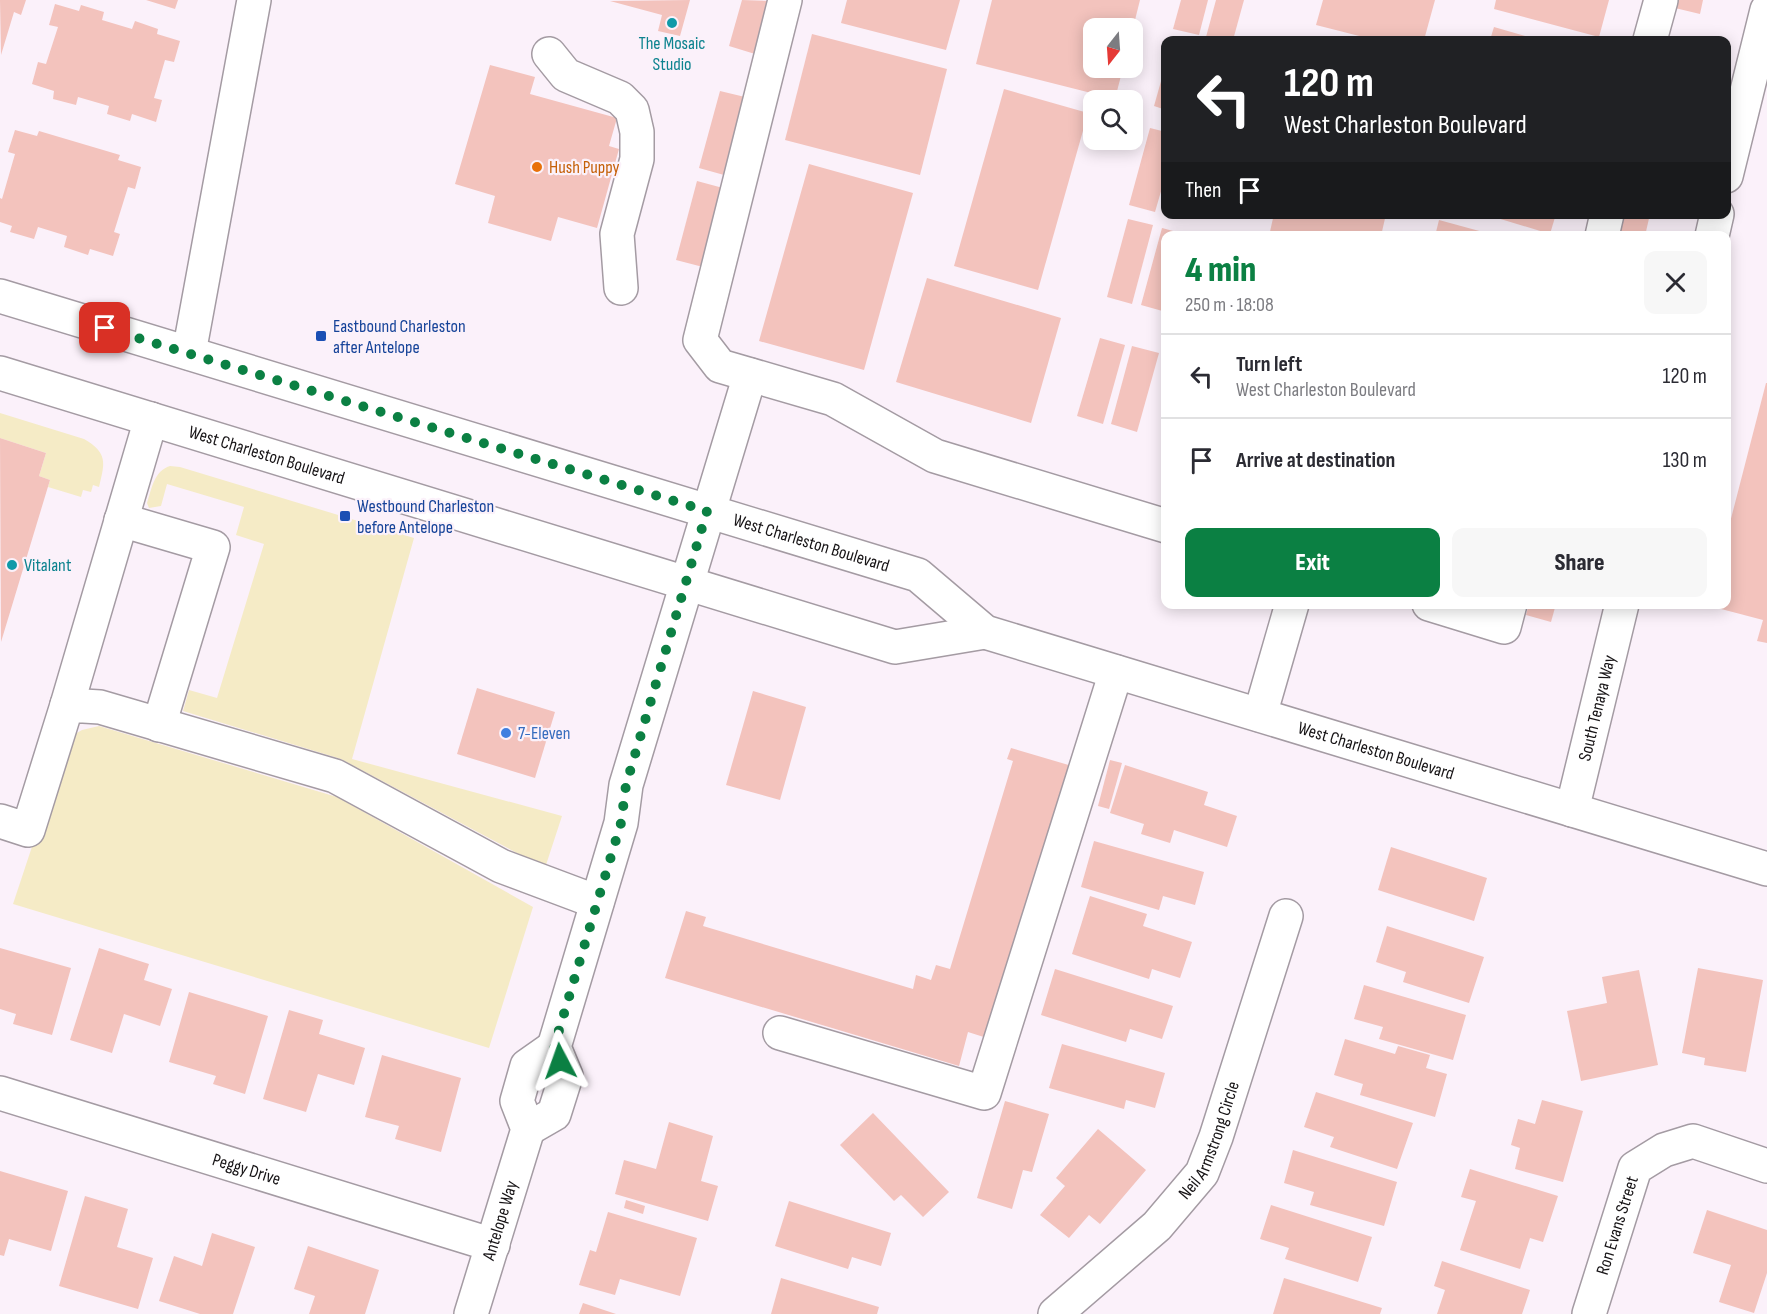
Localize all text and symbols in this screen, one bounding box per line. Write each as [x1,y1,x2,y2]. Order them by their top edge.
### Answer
marker: The Mosaic Studio [665,16,679,30]
north arrow [1083,18,1143,78]
map controls [1083,18,1143,150]
place label: The Mosaic Studio [639,33,705,75]
text: 120 m [1284,58,1374,109]
icon: left [1185,60,1263,138]
button: search [1083,90,1143,150]
text: West Charleston Boulevard [1284,109,1527,141]
place label: Hush Puppy [549,157,620,178]
marker: Hush Puppy [530,160,544,174]
icon: arrive [1233,174,1266,207]
text: Then [1185,177,1221,204]
text: 4 min [1185,249,1256,292]
button: close [1644,251,1707,314]
text: 250 m · 18:08 [1185,293,1274,317]
pin [79,302,130,353]
icon: arrive [88,311,121,344]
place label: Eastbound Charleston after Antelope [333,316,466,358]
marker: Eastbound Charleston after Antelope [314,329,328,343]
text: Turn left [1236,351,1302,378]
icon: left [1185,360,1218,393]
text: 120 m [1663,363,1707,390]
text: West Charleston Boulevard [1236,378,1416,402]
street label: West Charleston Boulevard [186,421,347,489]
icon: arrive [1185,444,1218,477]
text: Arrive at destination [1236,447,1395,474]
text: 130 m [1663,447,1707,474]
place label: Westbound Charleston before Antelope [357,496,494,538]
marker: Westbound Charleston before Antelope [338,509,352,523]
street label: West Charleston Boulevard [731,509,892,577]
button: Exit [1185,528,1440,597]
button: Share [1452,528,1707,597]
place label: Vitalant [24,555,72,576]
marker: Vitalant [5,558,19,572]
street label: South Tenaya Way [1574,653,1620,763]
street label: West Charleston Boulevard [1295,717,1457,785]
place label: 7-Eleven [518,723,571,744]
marker: 7-Eleven [499,726,513,740]
position arrow [528,1029,592,1093]
street label: Neil Armstrong Circle [1174,1079,1244,1204]
street label: Peggy Drive [210,1149,283,1190]
street label: Ron Evans Street [1592,1173,1643,1277]
street label: Antelope Way [478,1178,522,1264]

